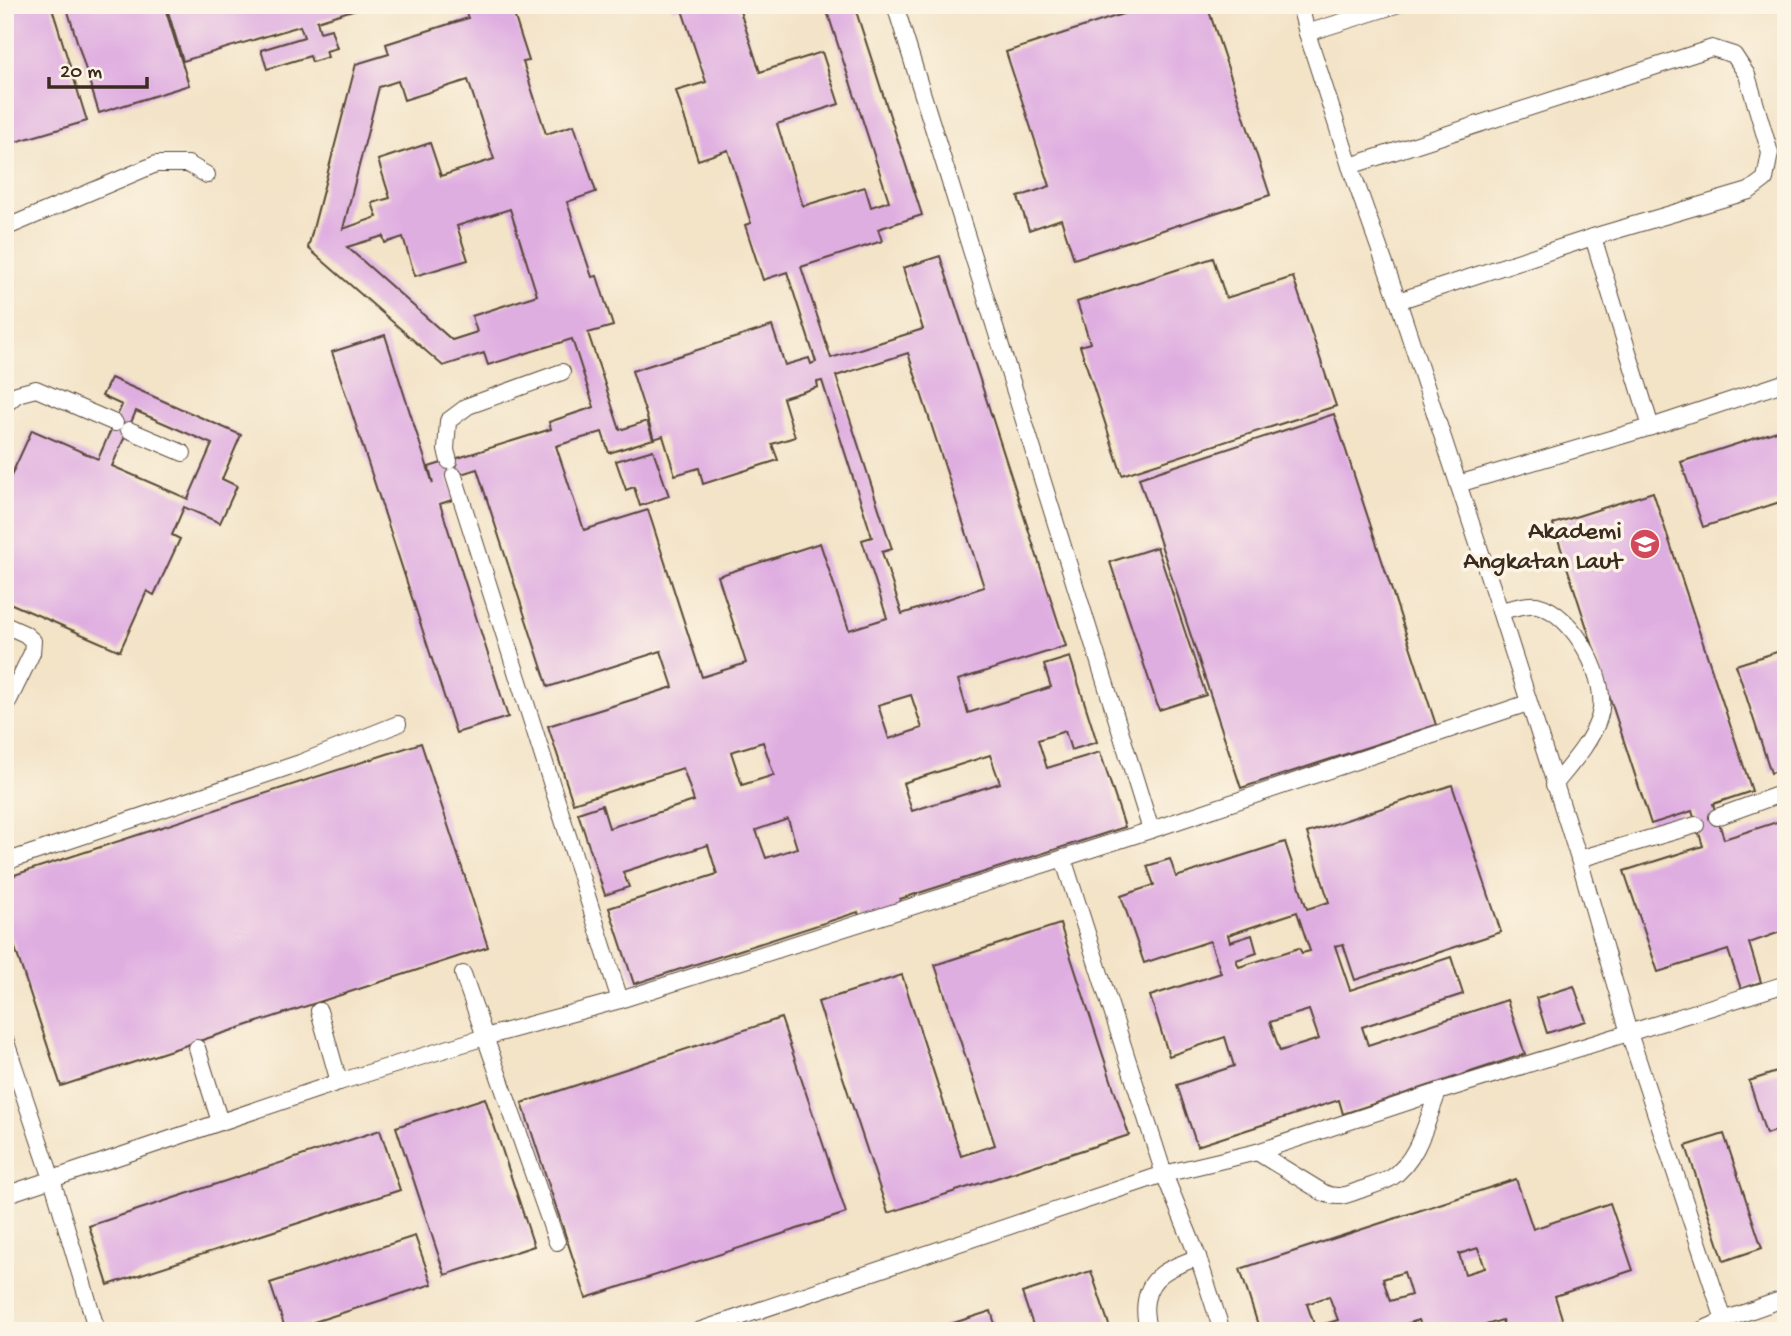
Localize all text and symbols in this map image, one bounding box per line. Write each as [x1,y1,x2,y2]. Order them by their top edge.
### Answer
scale bar [49,46,147,90]
text: 20 m [60,61,102,86]
place label: Akademi Angkatan Laut [1463,518,1624,579]
school or university icon: Akademi Angkatan Laut [1628,527,1662,561]

